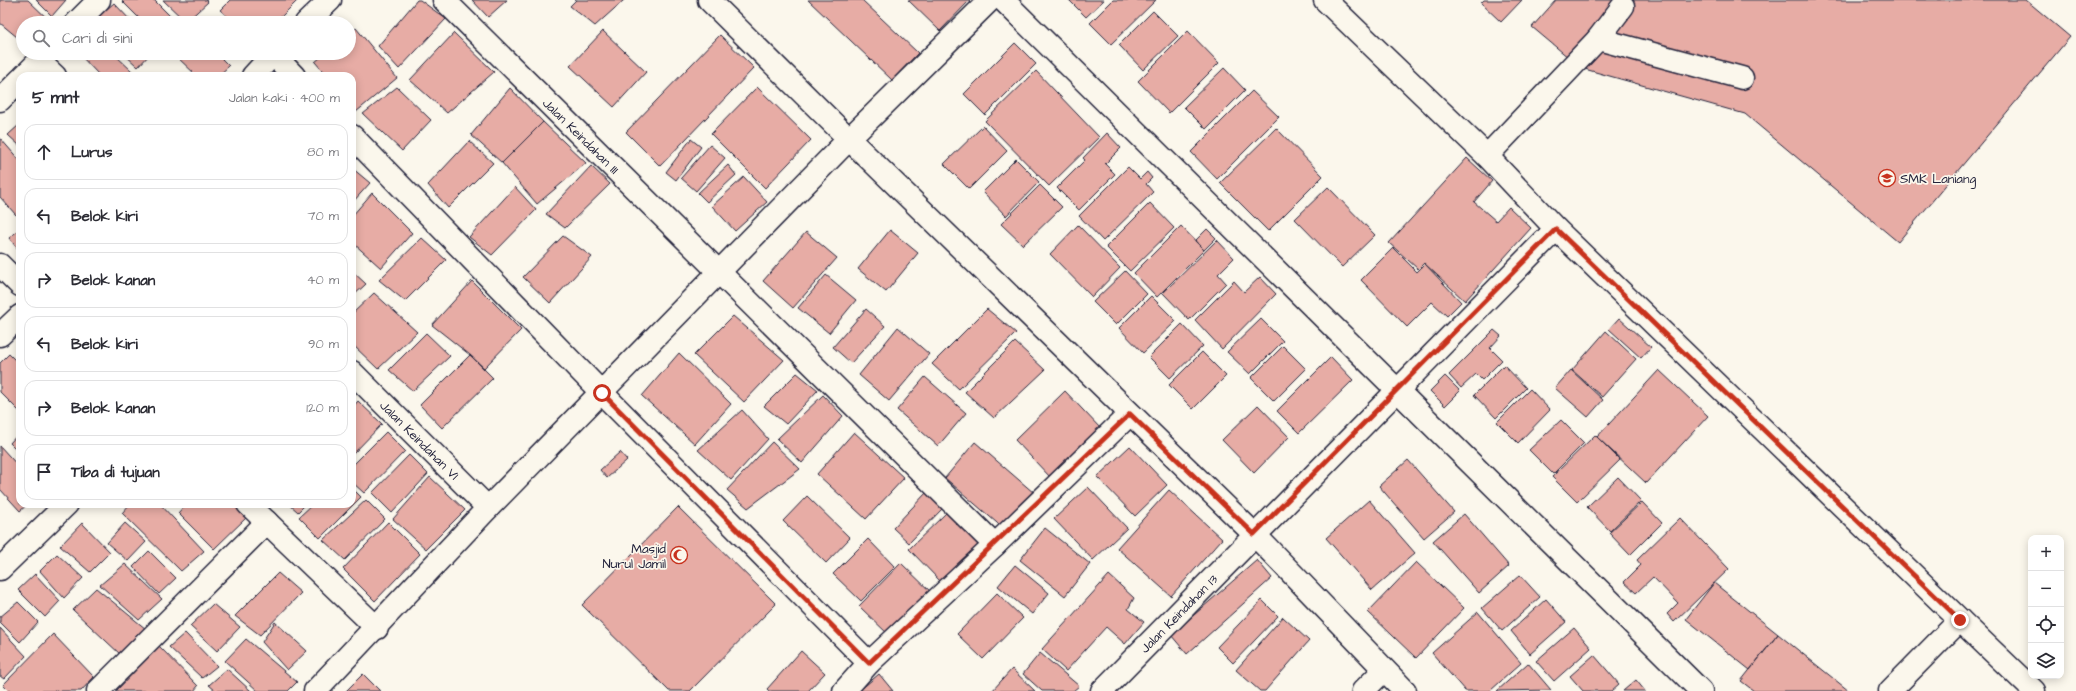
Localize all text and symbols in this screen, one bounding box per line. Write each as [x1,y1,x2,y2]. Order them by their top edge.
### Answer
search box [16,16,356,60]
icon: search [30,27,52,49]
text: Cari di sini [62,28,132,49]
text: 5 mnt [32,86,79,110]
text: Jalan kaki · 400 m [229,89,340,107]
street label: Jalan Keindahan III [538,94,623,178]
icon: ahead [33,141,55,163]
text: Lurus [71,142,112,163]
text: 80 m [307,143,339,161]
school or university icon: SMK Laniang [1877,168,1897,188]
place label: SMK Laniang [1900,170,1976,189]
icon: left [33,205,55,227]
text: Belok kiri [71,206,138,227]
text: 70 m [307,207,339,225]
icon: right [33,269,55,291]
text: Belok kanan [71,270,155,291]
text: 40 m [307,271,339,289]
icon: left [33,333,55,355]
text: Belok kiri [71,334,138,355]
text: 90 m [308,335,339,353]
route start [593,384,611,402]
icon: right [33,397,55,419]
street label: Jalan Keindahan VI [376,397,463,484]
text: Belok kanan [71,398,155,419]
text: 120 m [306,399,339,417]
icon: arrive [33,461,55,483]
text: Tiba di tujuan [71,462,160,483]
map controls [2028,535,2064,679]
button: + [2028,535,2064,571]
place label: Masjid Nurul Jamil [603,540,666,573]
mosque icon: Masjid Nurul Jamil [669,545,689,565]
street label: Jalan Keindahan 13 [1136,570,1222,657]
button: − [2028,571,2064,607]
button: locate [2028,607,2064,643]
route end [1951,611,1969,629]
button: layers [2028,643,2064,679]

